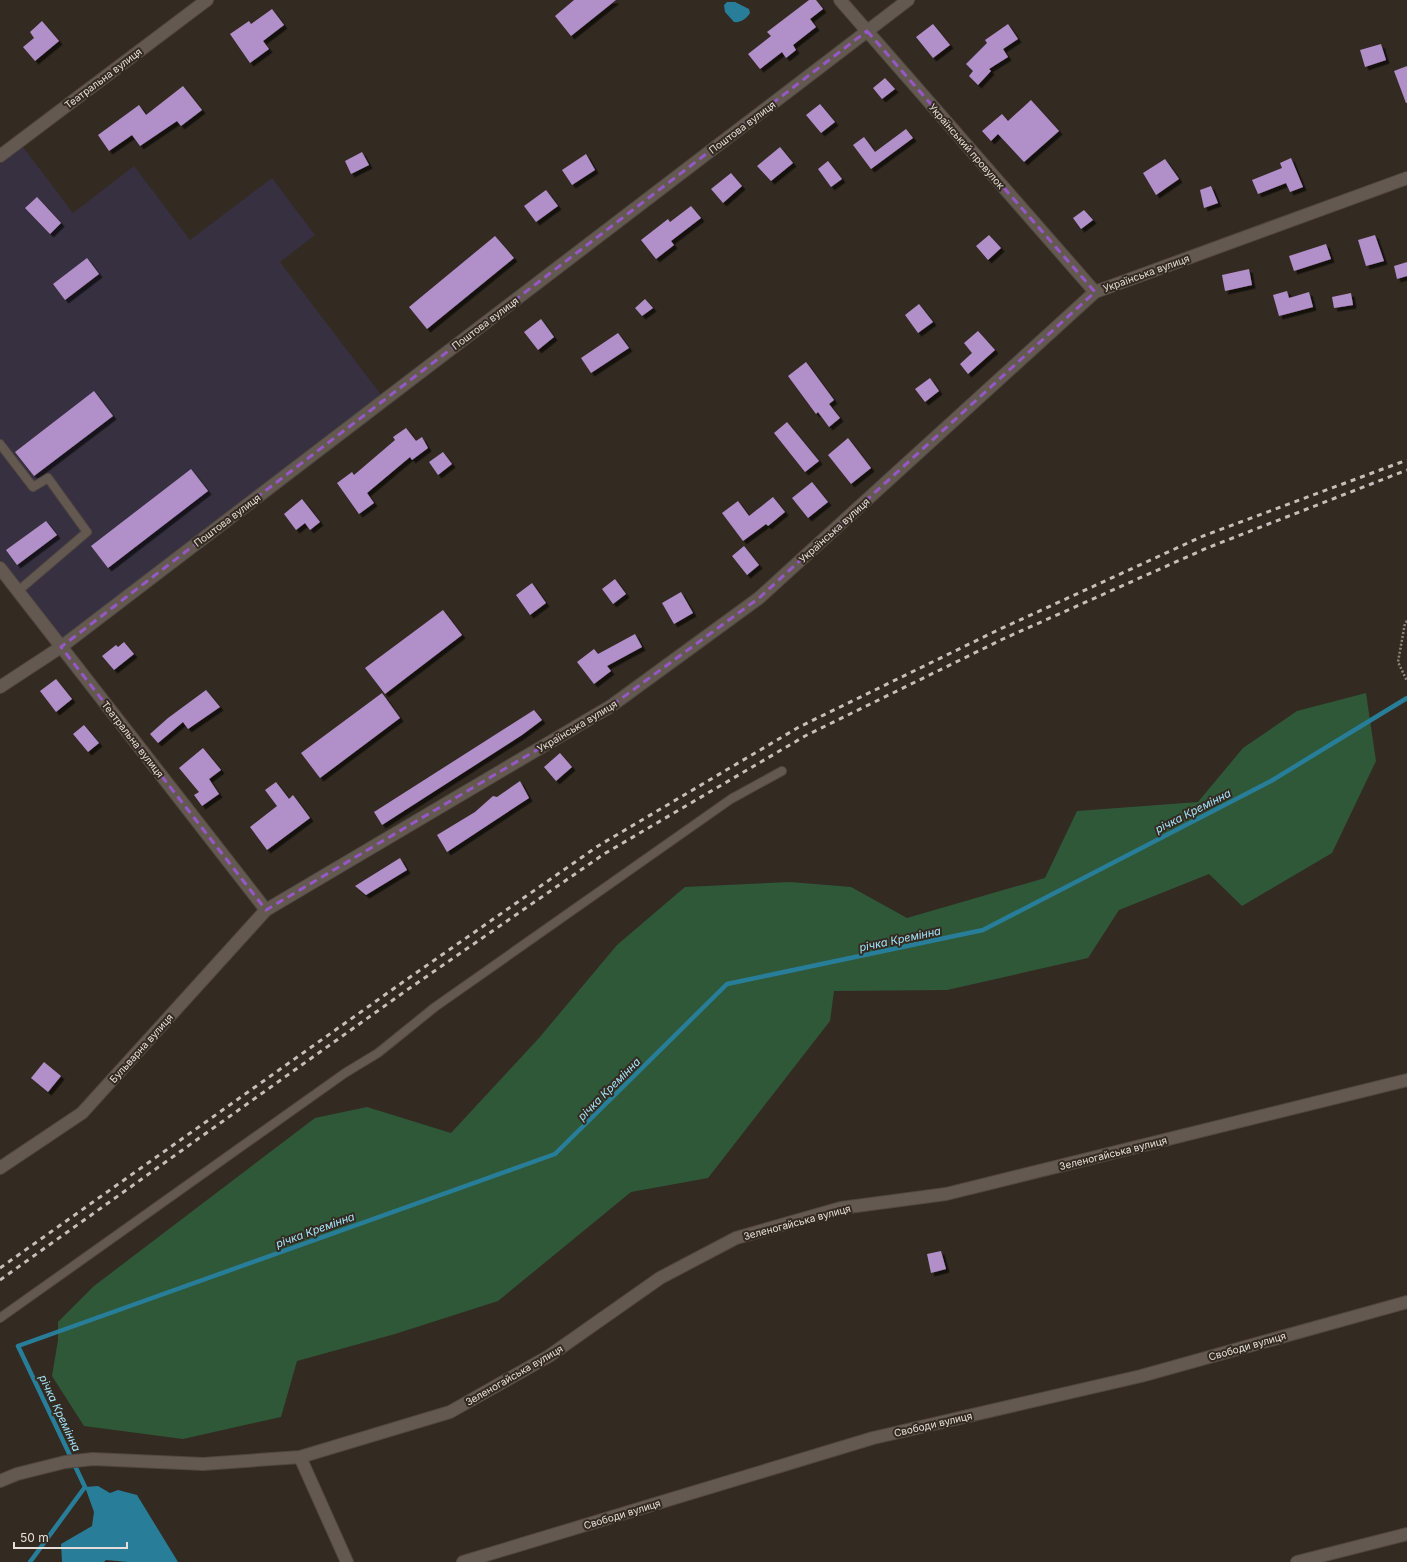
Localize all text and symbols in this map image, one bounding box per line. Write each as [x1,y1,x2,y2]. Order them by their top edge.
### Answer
street label: Театральна вулиця [62,45,144,111]
street label: Поштова вулиця [706,98,778,156]
street label: Український провулок [927,101,1008,192]
street label: Українська вулиця [1101,252,1191,294]
street label: Поштова вулиця [449,294,521,352]
street label: Поштова вулиця [191,491,263,549]
street label: Українська вулиця [796,495,872,565]
street label: Українська вулиця [535,697,619,755]
street label: Театральна вулиця [99,698,167,780]
water label: річка Кремінна [1152,786,1233,837]
water label: річка Кремінна [857,923,942,955]
street label: Бульварна вулиця [107,1011,175,1085]
water label: річка Кремінна [574,1055,643,1124]
street label: Зеленогайська вулиця [1058,1134,1168,1172]
street label: Зеленогайська вулиця [742,1202,852,1242]
water label: річка Кремінна [273,1209,357,1251]
street label: Свободи вулиця [1207,1329,1287,1363]
street label: Зеленогайська вулиця [463,1342,565,1408]
water label: річка Кремінна [36,1372,84,1454]
street label: Свободи вулиця [893,1409,973,1439]
street label: Свободи вулиця [582,1497,662,1531]
scale bar [14,1524,127,1550]
text: 50 m [20,1530,49,1545]

